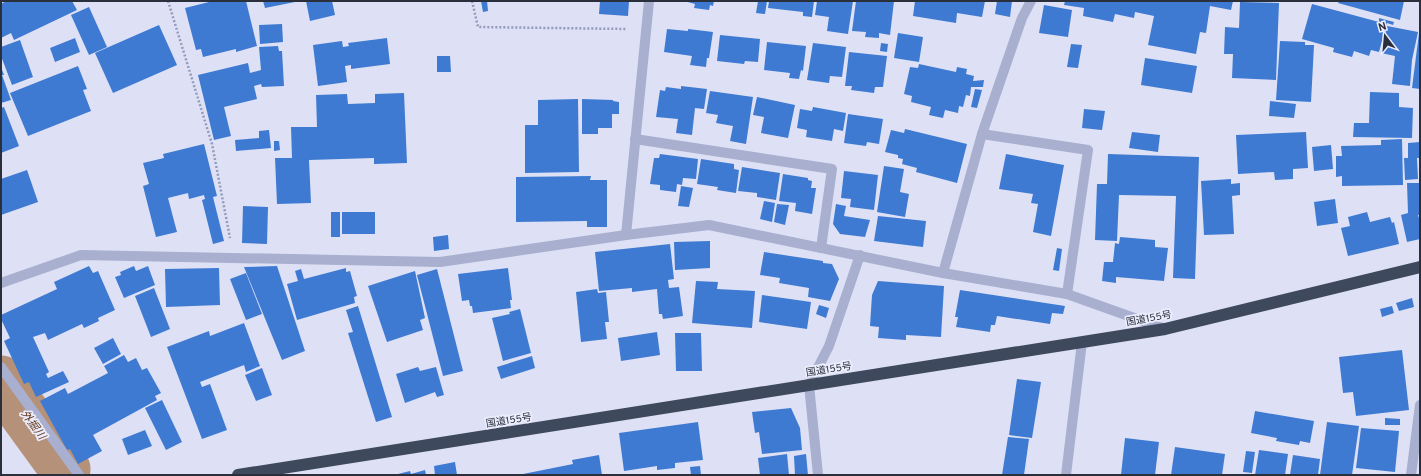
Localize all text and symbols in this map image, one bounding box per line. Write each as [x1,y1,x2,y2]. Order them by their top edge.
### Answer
north arrow [1365,16,1405,56]
text: N [1377,20,1388,35]
street label: 国道155号 [1125,309,1173,329]
street label: 国道155号 [805,360,853,380]
water label: 外掘川 [18,408,49,443]
street label: 国道155号 [485,411,533,431]

